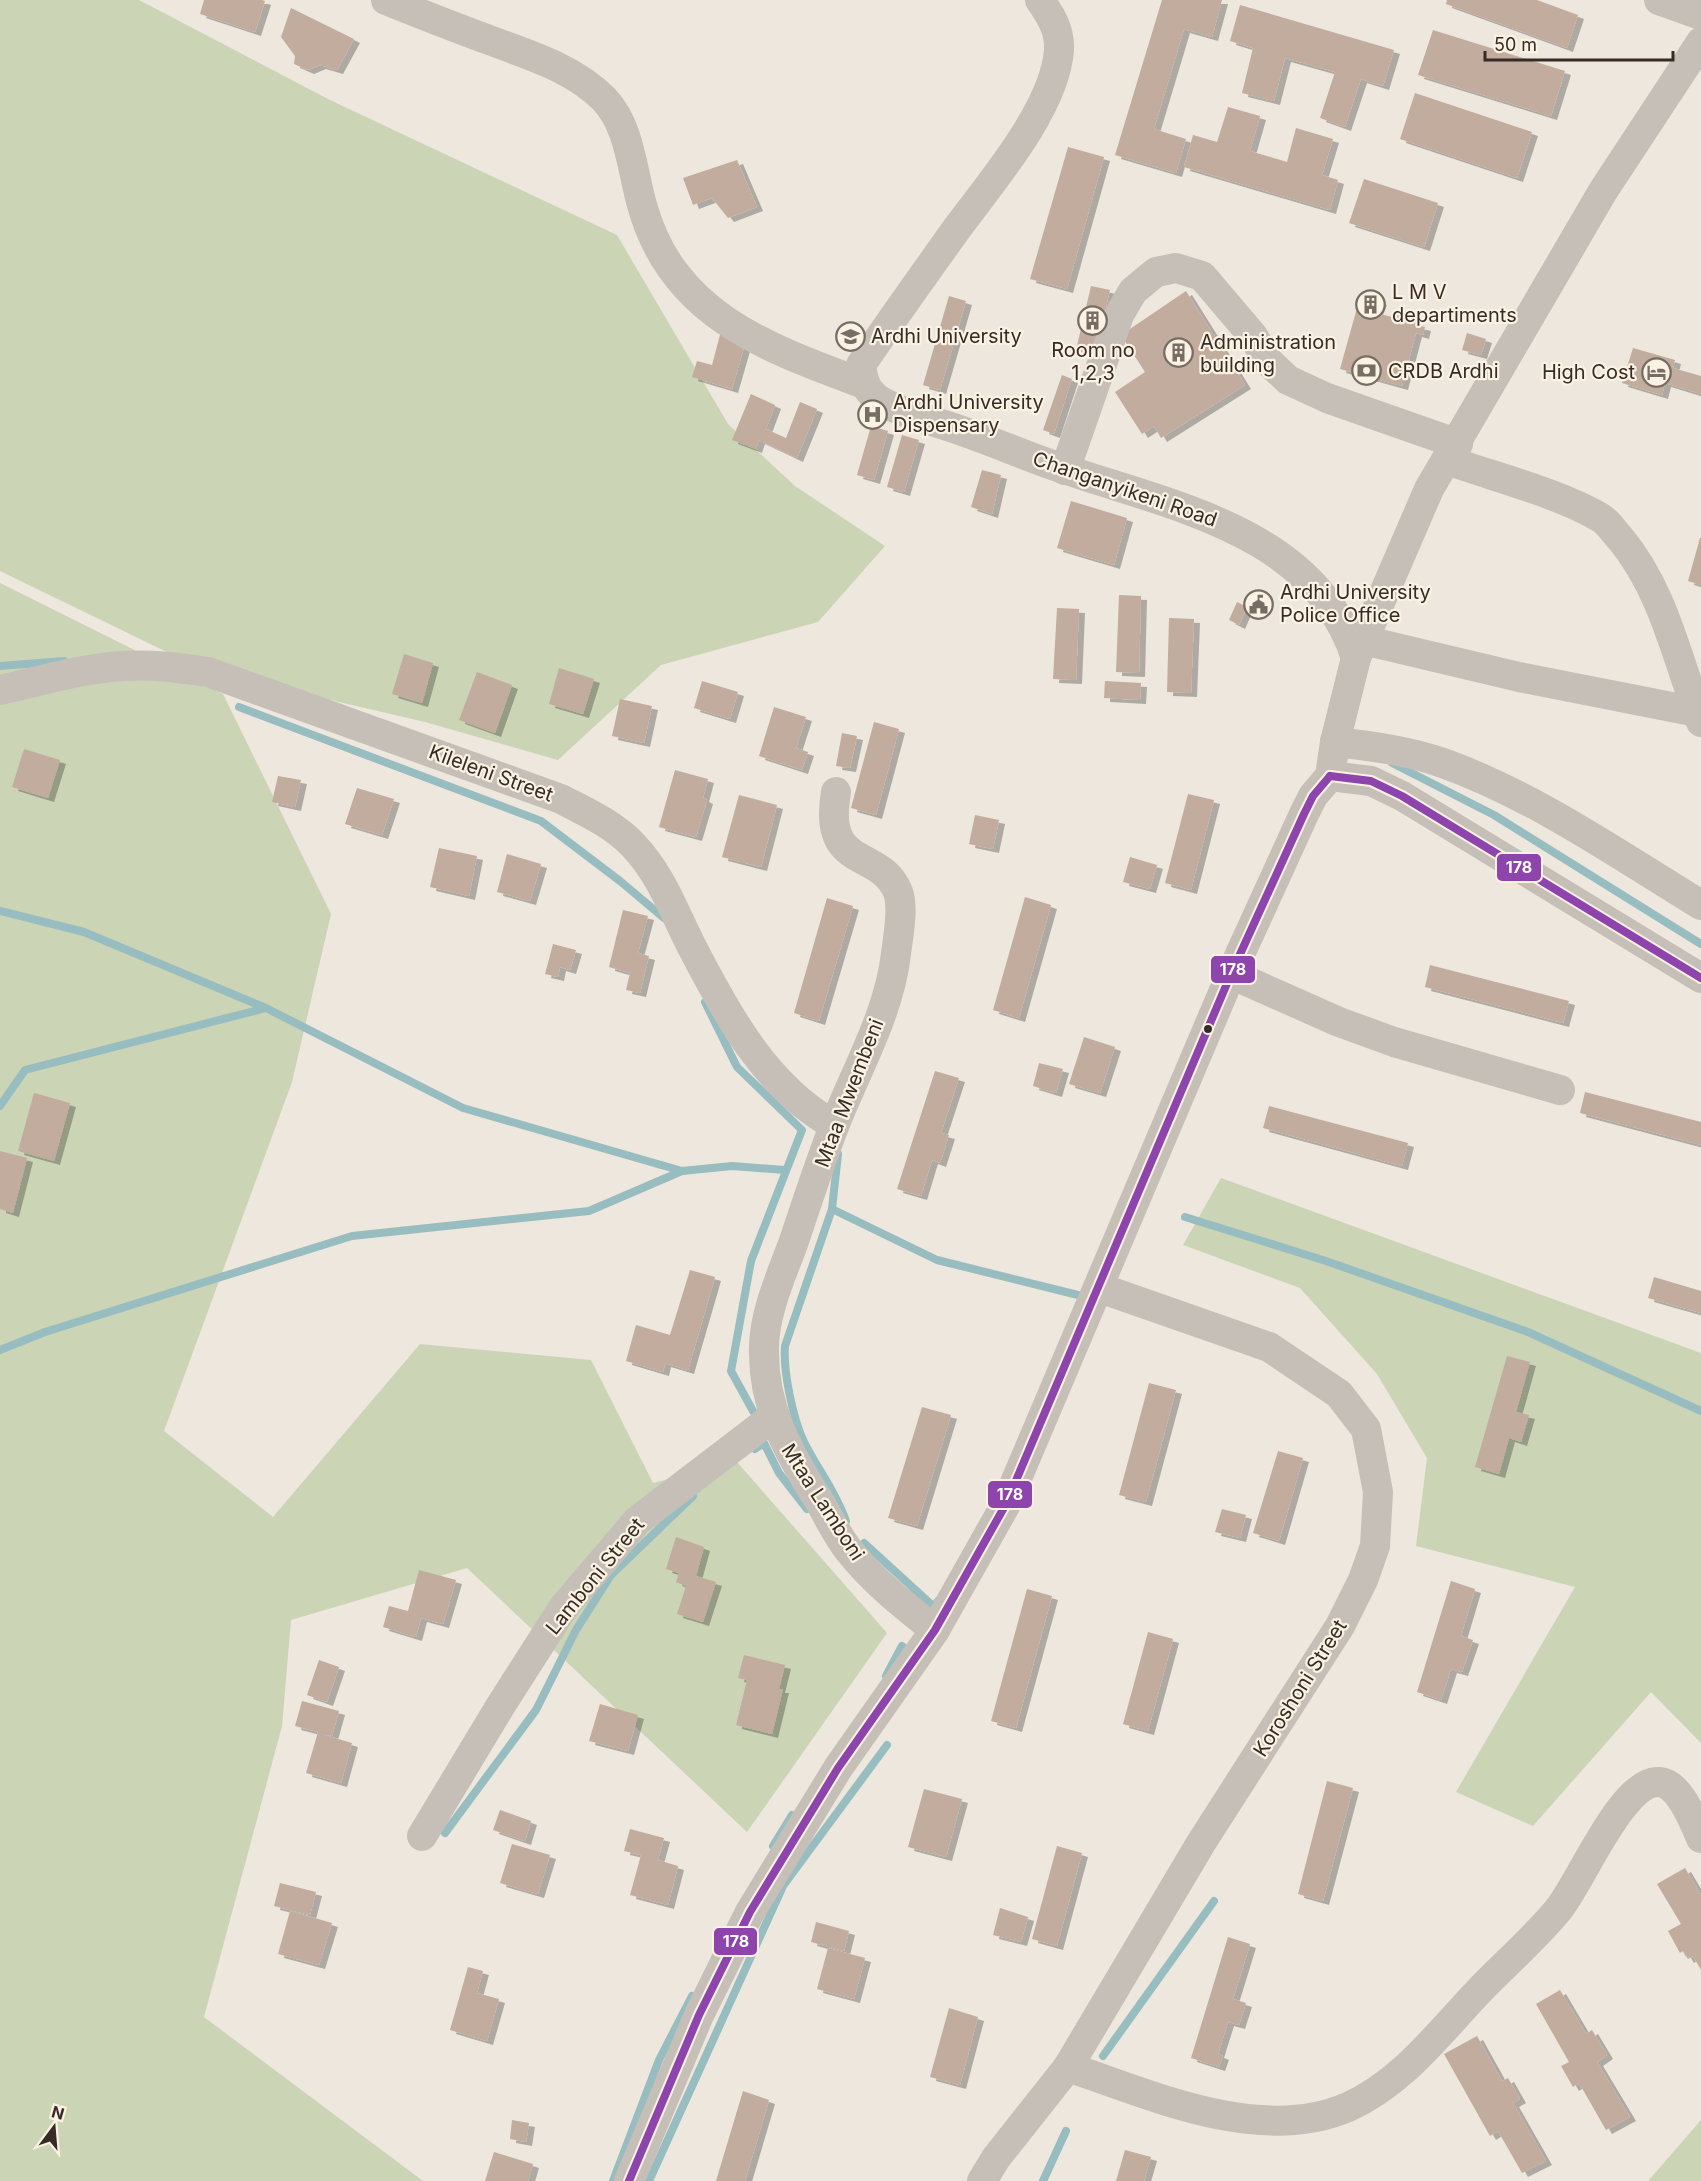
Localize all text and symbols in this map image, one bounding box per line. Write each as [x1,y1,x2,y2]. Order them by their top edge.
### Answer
scale bar [1485,24,1672,62]
text: 50 m [1494,34,1537,55]
place label: L M V departiments [1392,280,1517,327]
building icon: L M V departiments [1355,288,1387,320]
building icon: Room no 1,2,3 [1077,304,1109,336]
school or university icon: Ardhi University [834,320,866,352]
place label: Ardhi University [871,324,1022,348]
place label: Administration building [1200,330,1336,377]
building icon: Administration building [1163,337,1195,369]
place label: Room no 1,2,3 [1051,338,1135,385]
bank icon: CRDB Ardhi [1351,355,1383,387]
hotel icon: High Cost [1640,356,1672,388]
place label: CRDB Ardhi [1388,359,1499,383]
place label: High Cost [1542,360,1635,384]
place label: Ardhi University Dispensary [893,390,1044,437]
hospital icon: Ardhi University Dispensary [856,398,888,430]
street label: Changanyikeni Road [1030,446,1220,532]
place label: Ardhi University Police Office [1280,580,1431,627]
public building icon: Ardhi University Police Office [1243,588,1275,620]
street label: Kileleni Street [426,739,557,807]
line badge: 178 [1496,853,1542,882]
text: 178 [1506,857,1532,877]
line badge: 178 [1210,955,1256,984]
text: 178 [1220,959,1246,979]
street label: Mtaa Mwembeni [810,1015,888,1171]
unlabelled marker [1202,1023,1214,1035]
street label: Mtaa Lamboni [776,1439,870,1565]
line badge: 178 [987,1480,1033,1509]
text: 178 [997,1484,1023,1504]
street label: Lamboni Street [541,1513,650,1639]
street label: Koroshoni Street [1248,1615,1352,1761]
line badge: 178 [713,1927,758,1956]
text: 178 [723,1931,749,1951]
north arrow [24,2097,84,2157]
text: N [50,2101,67,2124]

